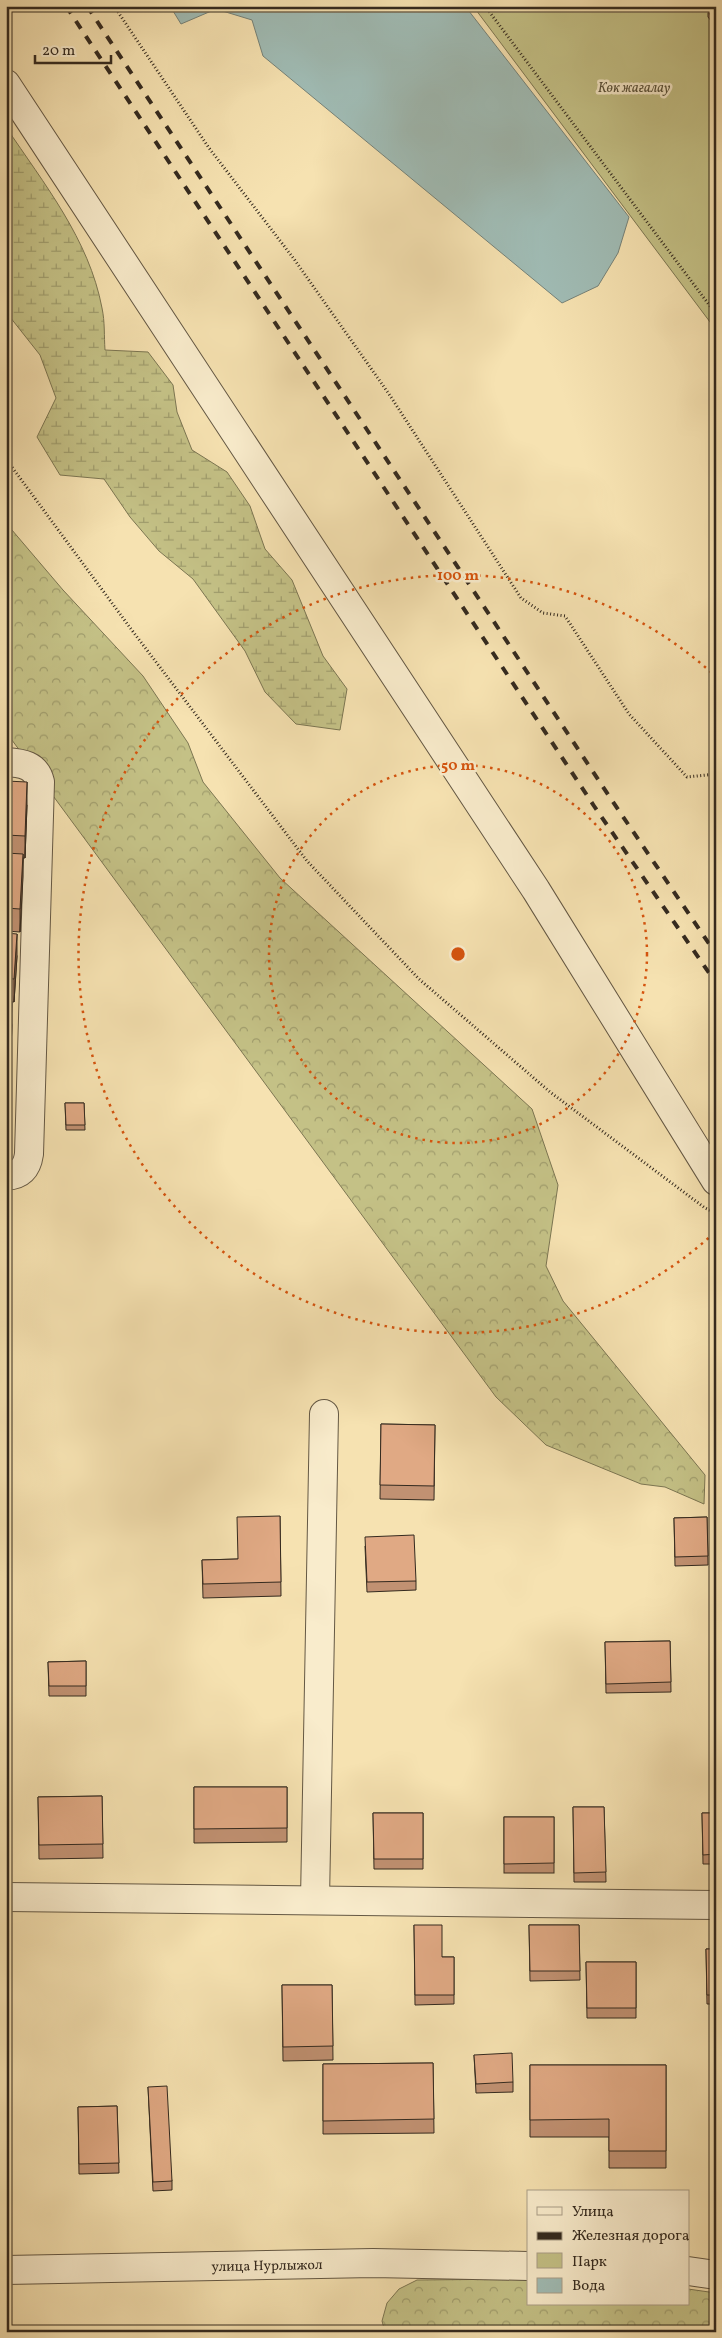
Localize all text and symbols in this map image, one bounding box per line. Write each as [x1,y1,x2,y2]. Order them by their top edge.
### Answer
scale bar [35,32,111,64]
text: 20 m [42,41,75,62]
park label: Көк жағалау [598,79,671,98]
text: 100 m [437,566,480,587]
text: 50 m [441,756,475,777]
centre of rings [449,945,467,963]
legend [527,2190,690,2306]
text: Улица [572,2202,614,2223]
text: Железная дорога [572,2226,689,2247]
text: Парк [572,2252,607,2273]
street label: улица Нурлыжол [211,2256,323,2277]
text: Вода [572,2276,605,2297]

